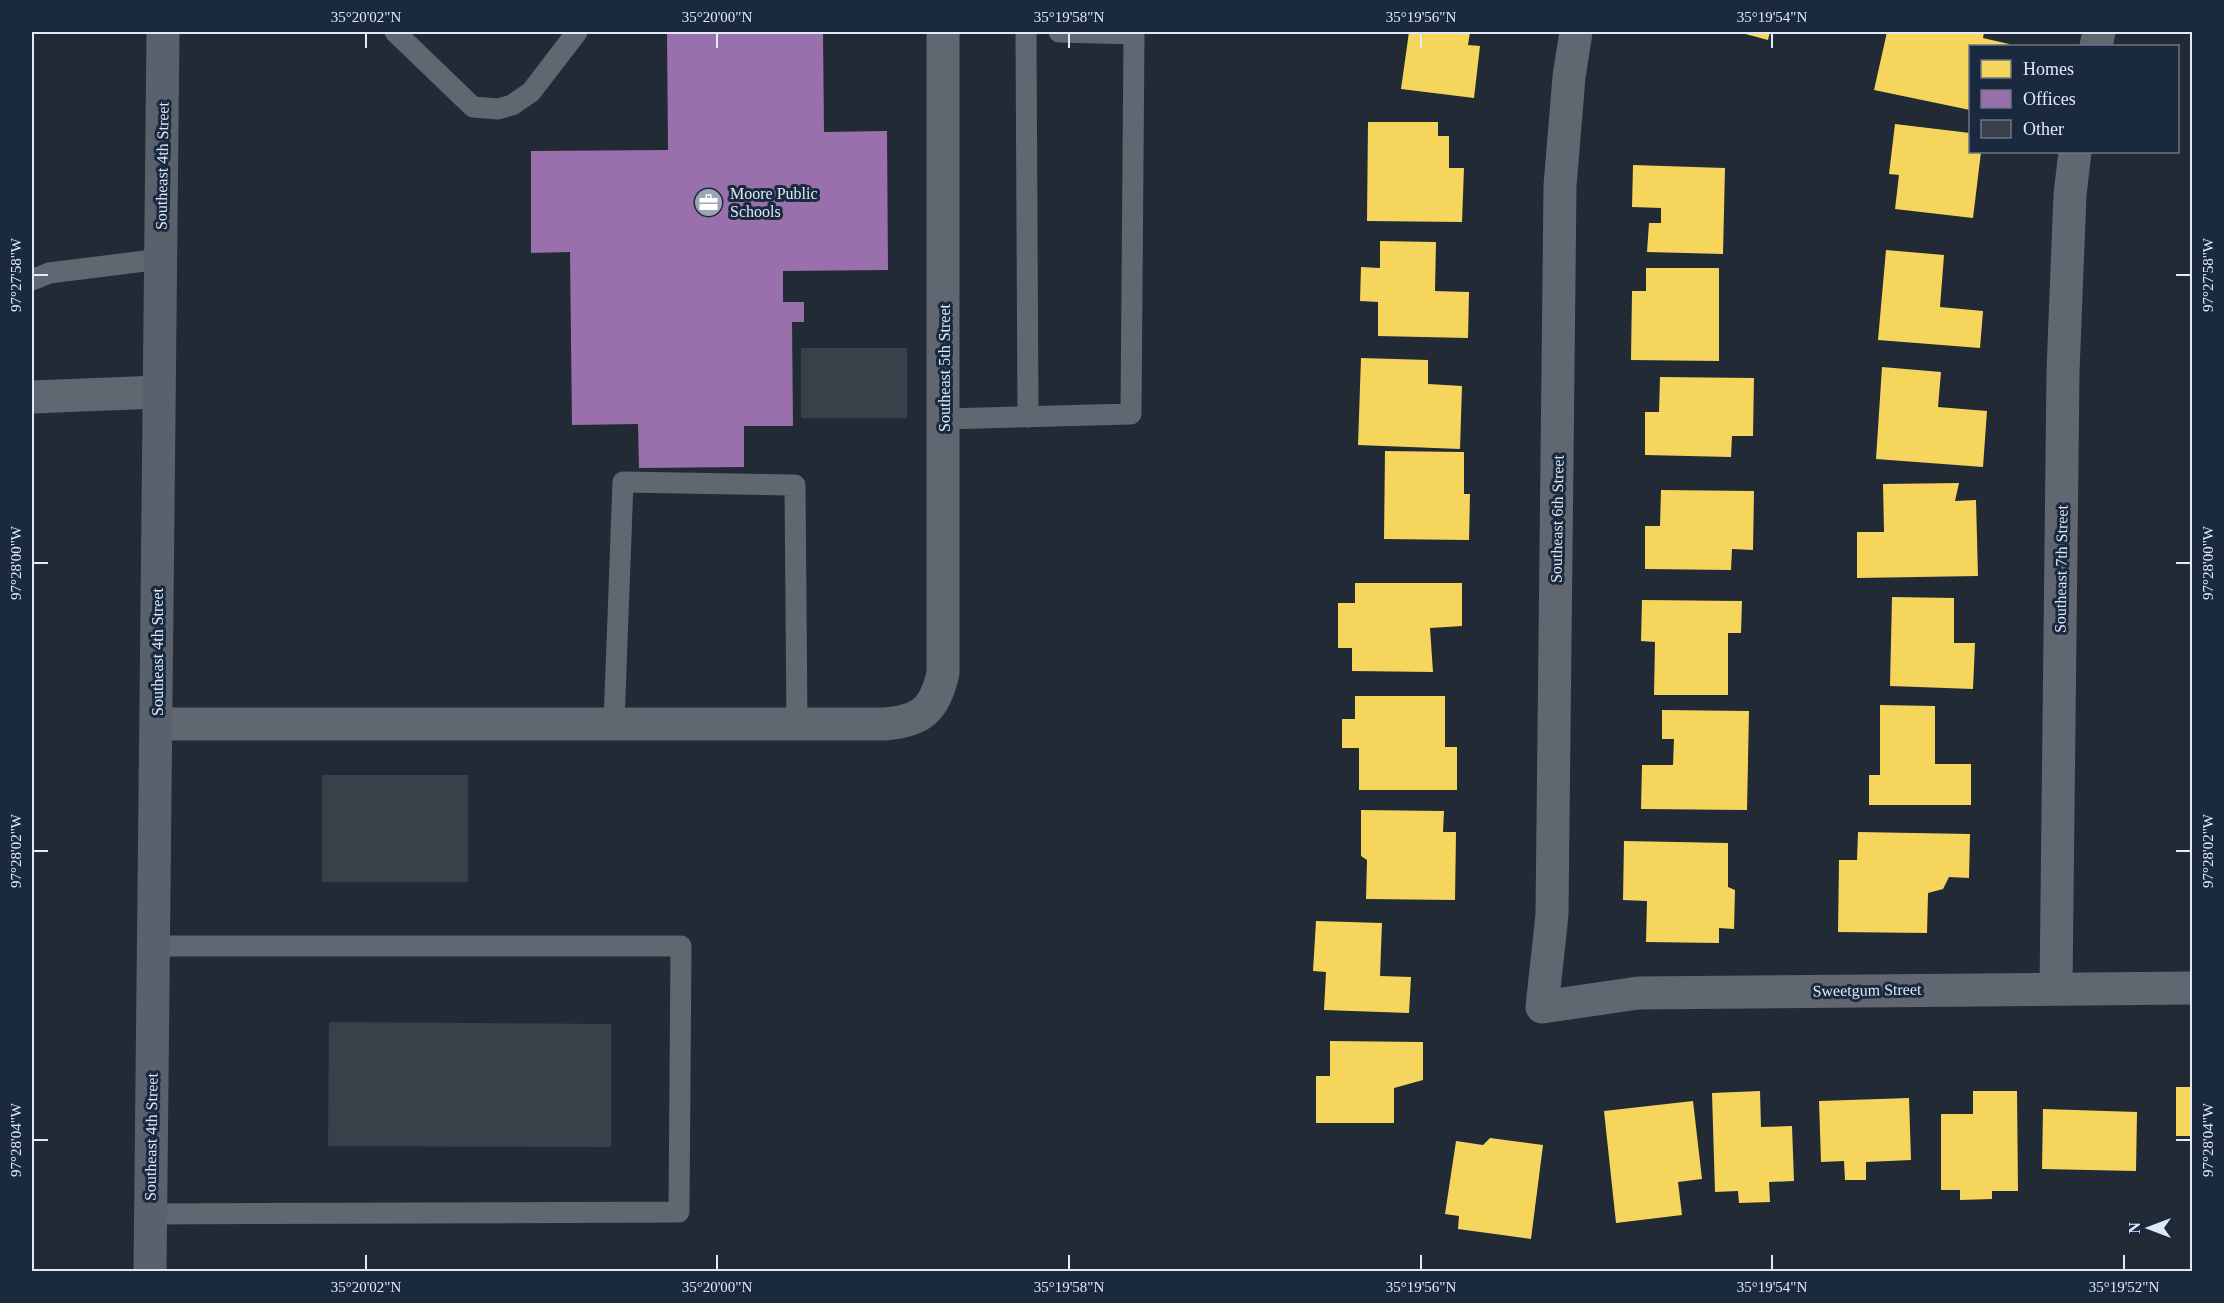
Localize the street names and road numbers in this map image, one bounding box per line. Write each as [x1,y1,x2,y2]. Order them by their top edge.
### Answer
street label: Southeast 4th Street [152,101,172,230]
street label: Southeast 5th Street [936,303,953,432]
street label: Southeast 6th Street [1547,454,1567,583]
street label: Southeast 7th Street [2051,504,2071,633]
street label: Southeast 4th Street [149,587,166,716]
street label: Sweetgum Street [1812,981,1922,1000]
street label: Southeast 4th Street [141,1072,161,1201]

